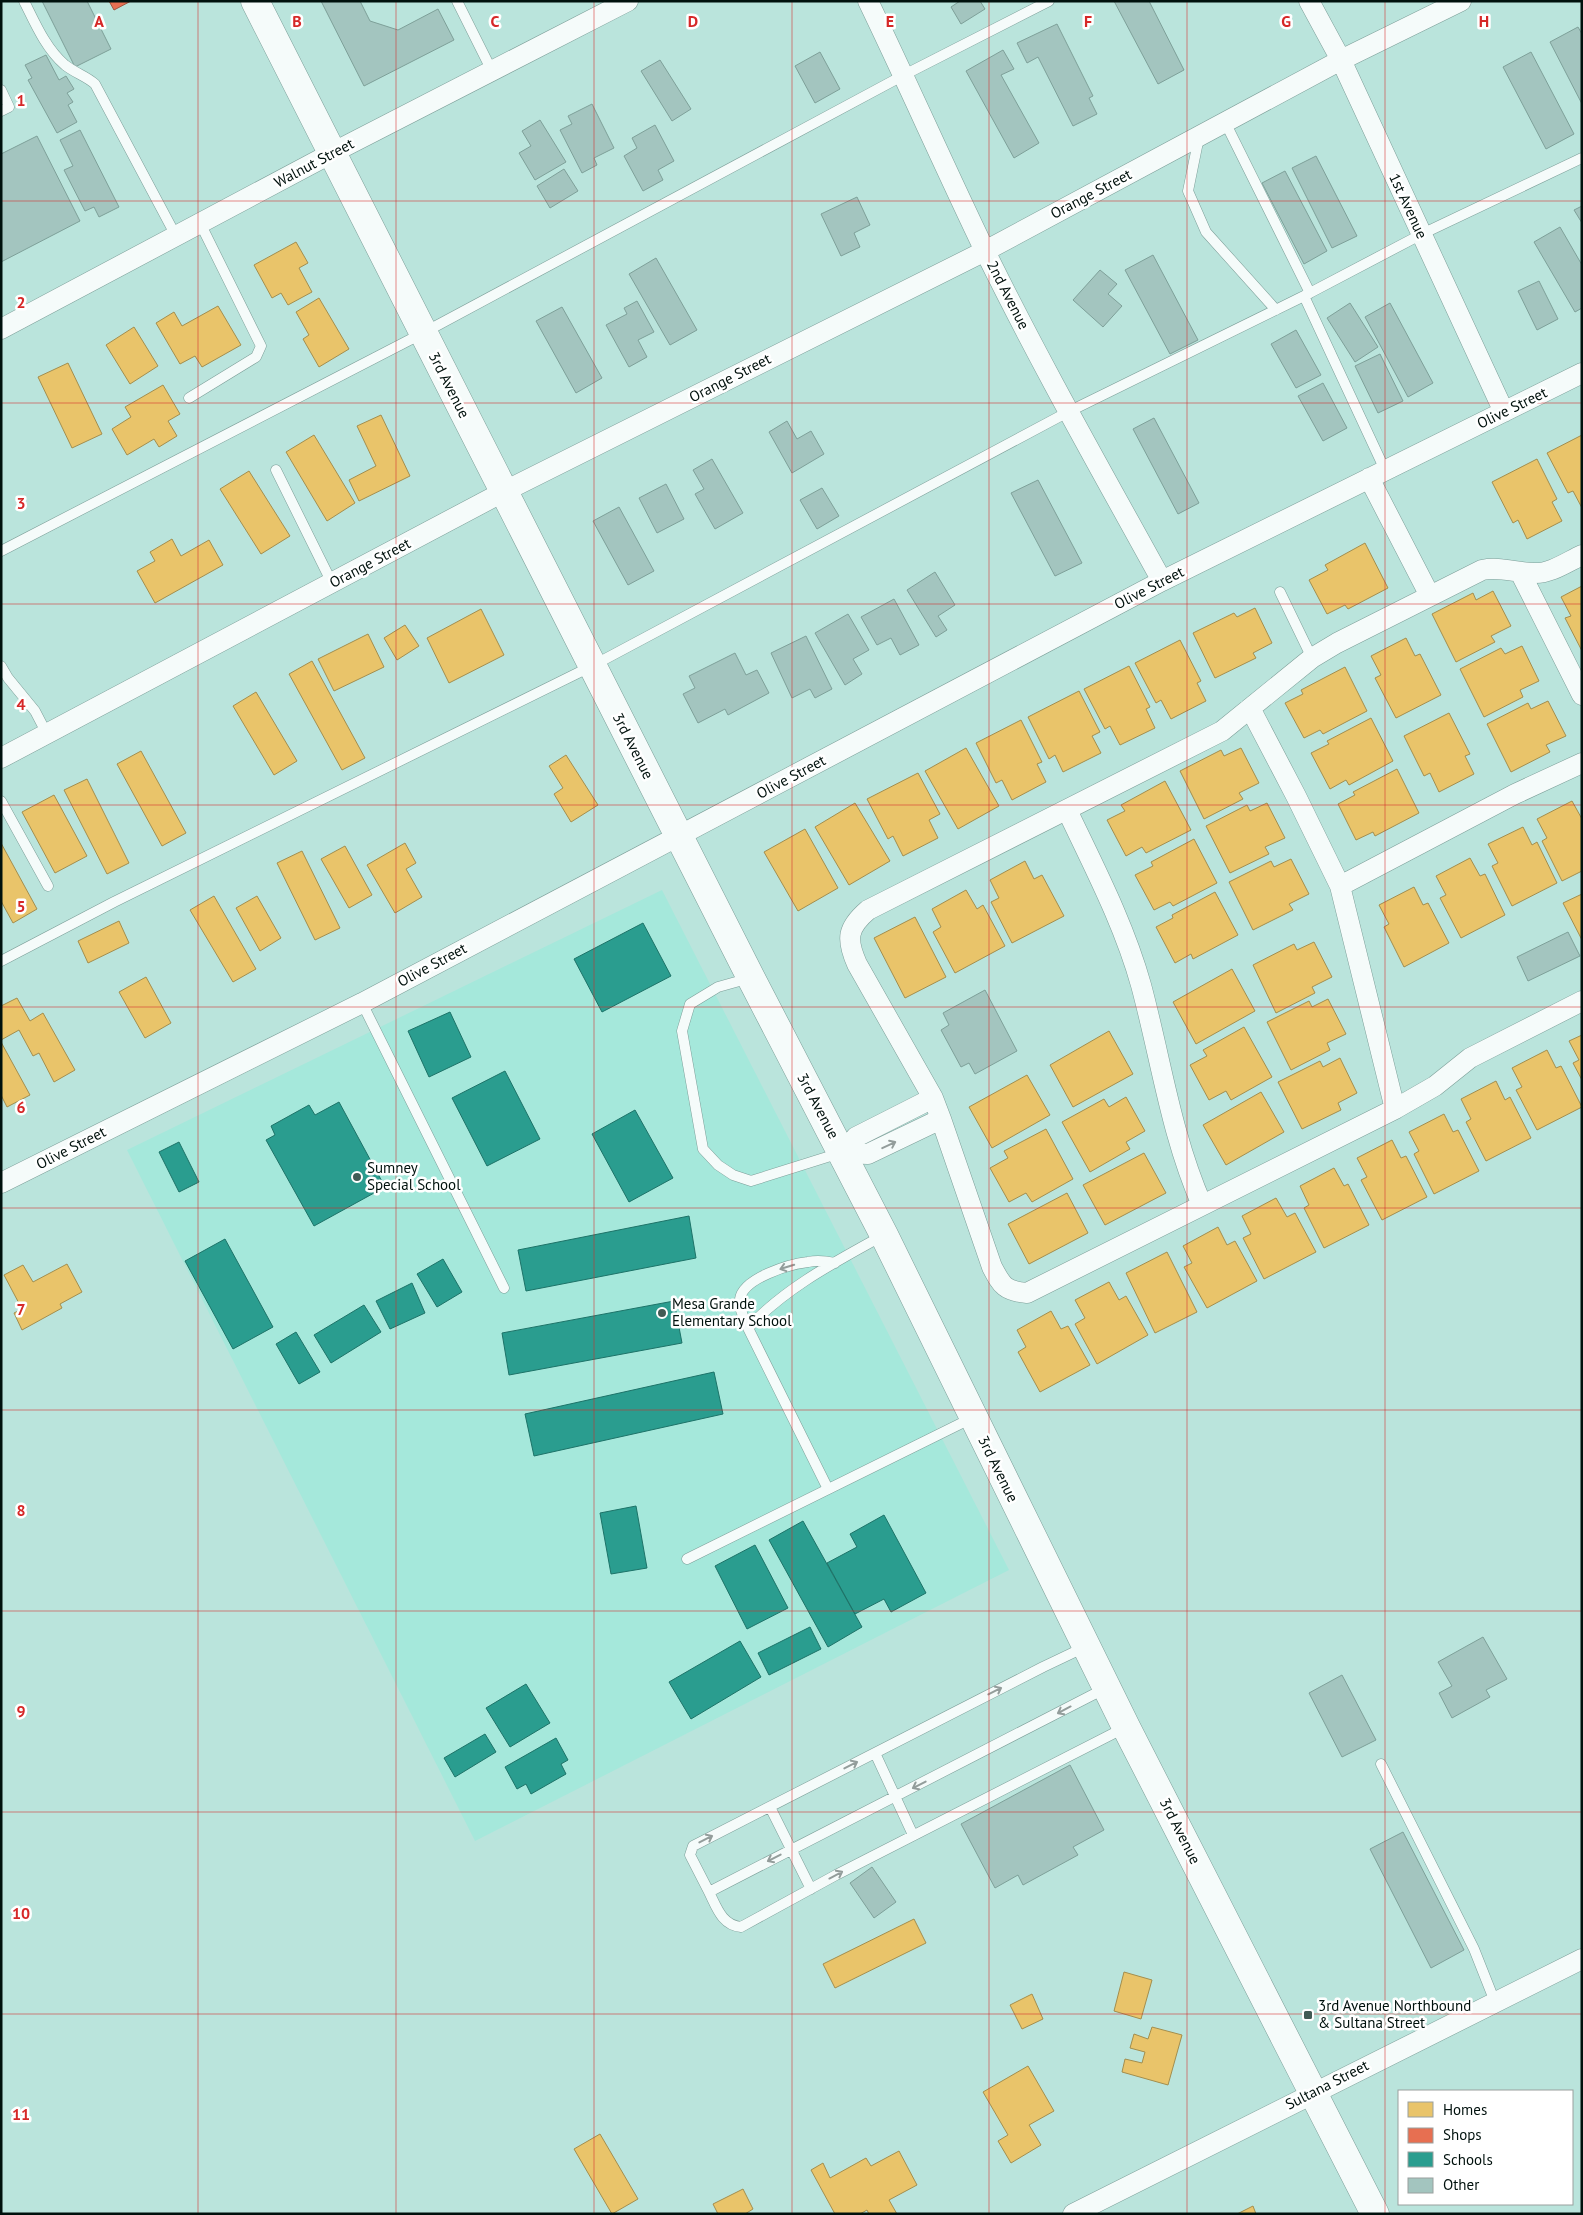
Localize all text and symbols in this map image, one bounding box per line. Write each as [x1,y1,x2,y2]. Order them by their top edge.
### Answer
text: A [94,11,104,31]
text: B [292,11,302,31]
text: C [491,11,500,31]
text: D [688,11,698,31]
text: E [886,11,894,31]
text: F [1084,11,1092,31]
text: G [1281,11,1291,31]
text: H [1479,11,1489,31]
text: 1 [16,90,26,110]
street label: Walnut Street [271,134,357,191]
street label: Orange Street [1047,164,1135,223]
street label: 1st Avenue [1385,170,1432,242]
street label: 2nd Avenue [983,257,1034,332]
text: 2 [16,292,26,312]
street label: 3rd Avenue [425,349,474,421]
street label: Orange Street [686,349,774,406]
street label: Olive Street [1474,382,1550,433]
text: 3 [16,493,26,513]
street label: Orange Street [326,533,414,592]
street label: Olive Street [1111,562,1187,613]
text: 4 [16,694,26,714]
street label: 3rd Avenue [609,710,658,782]
street label: Olive Street [753,750,829,803]
text: 5 [16,896,26,916]
street label: Olive Street [394,938,470,991]
street label: 3rd Avenue [793,1070,844,1142]
text: 6 [16,1097,26,1117]
street label: Olive Street [33,1122,109,1173]
one-way arrow [881,1139,896,1149]
place label: Sumney Special School [367,1158,461,1194]
marker: Sumney Special School [351,1171,363,1183]
one-way arrow [779,1263,795,1273]
place label: Mesa Grande Elementary School [672,1294,792,1330]
text: 7 [16,1299,26,1319]
marker: Mesa Grande Elementary School [656,1307,668,1319]
street label: 3rd Avenue [974,1432,1023,1505]
text: 8 [16,1500,26,1520]
one-way arrow [988,1686,1003,1696]
text: 9 [16,1701,26,1721]
one-way arrow [1056,1705,1071,1715]
one-way arrow [843,1760,858,1769]
one-way arrow [912,1781,927,1790]
street label: 3rd Avenue [1156,1795,1205,1867]
one-way arrow [698,1834,713,1843]
one-way arrow [767,1854,782,1863]
one-way arrow [828,1870,843,1879]
text: 10 [12,1903,30,1923]
place label: 3rd Avenue Northbound & Sultana Street [1318,1996,1471,2032]
marker: 3rd Avenue Northbound & Sultana Street [1302,2009,1314,2021]
street label: Sultana Street [1282,2055,1372,2114]
legend [1398,2090,1573,2205]
text: Homes [1443,2100,1487,2119]
text: 11 [12,2104,30,2124]
text: Shops [1443,2125,1482,2144]
text: Schools [1443,2150,1493,2169]
text: Other [1443,2175,1479,2194]

